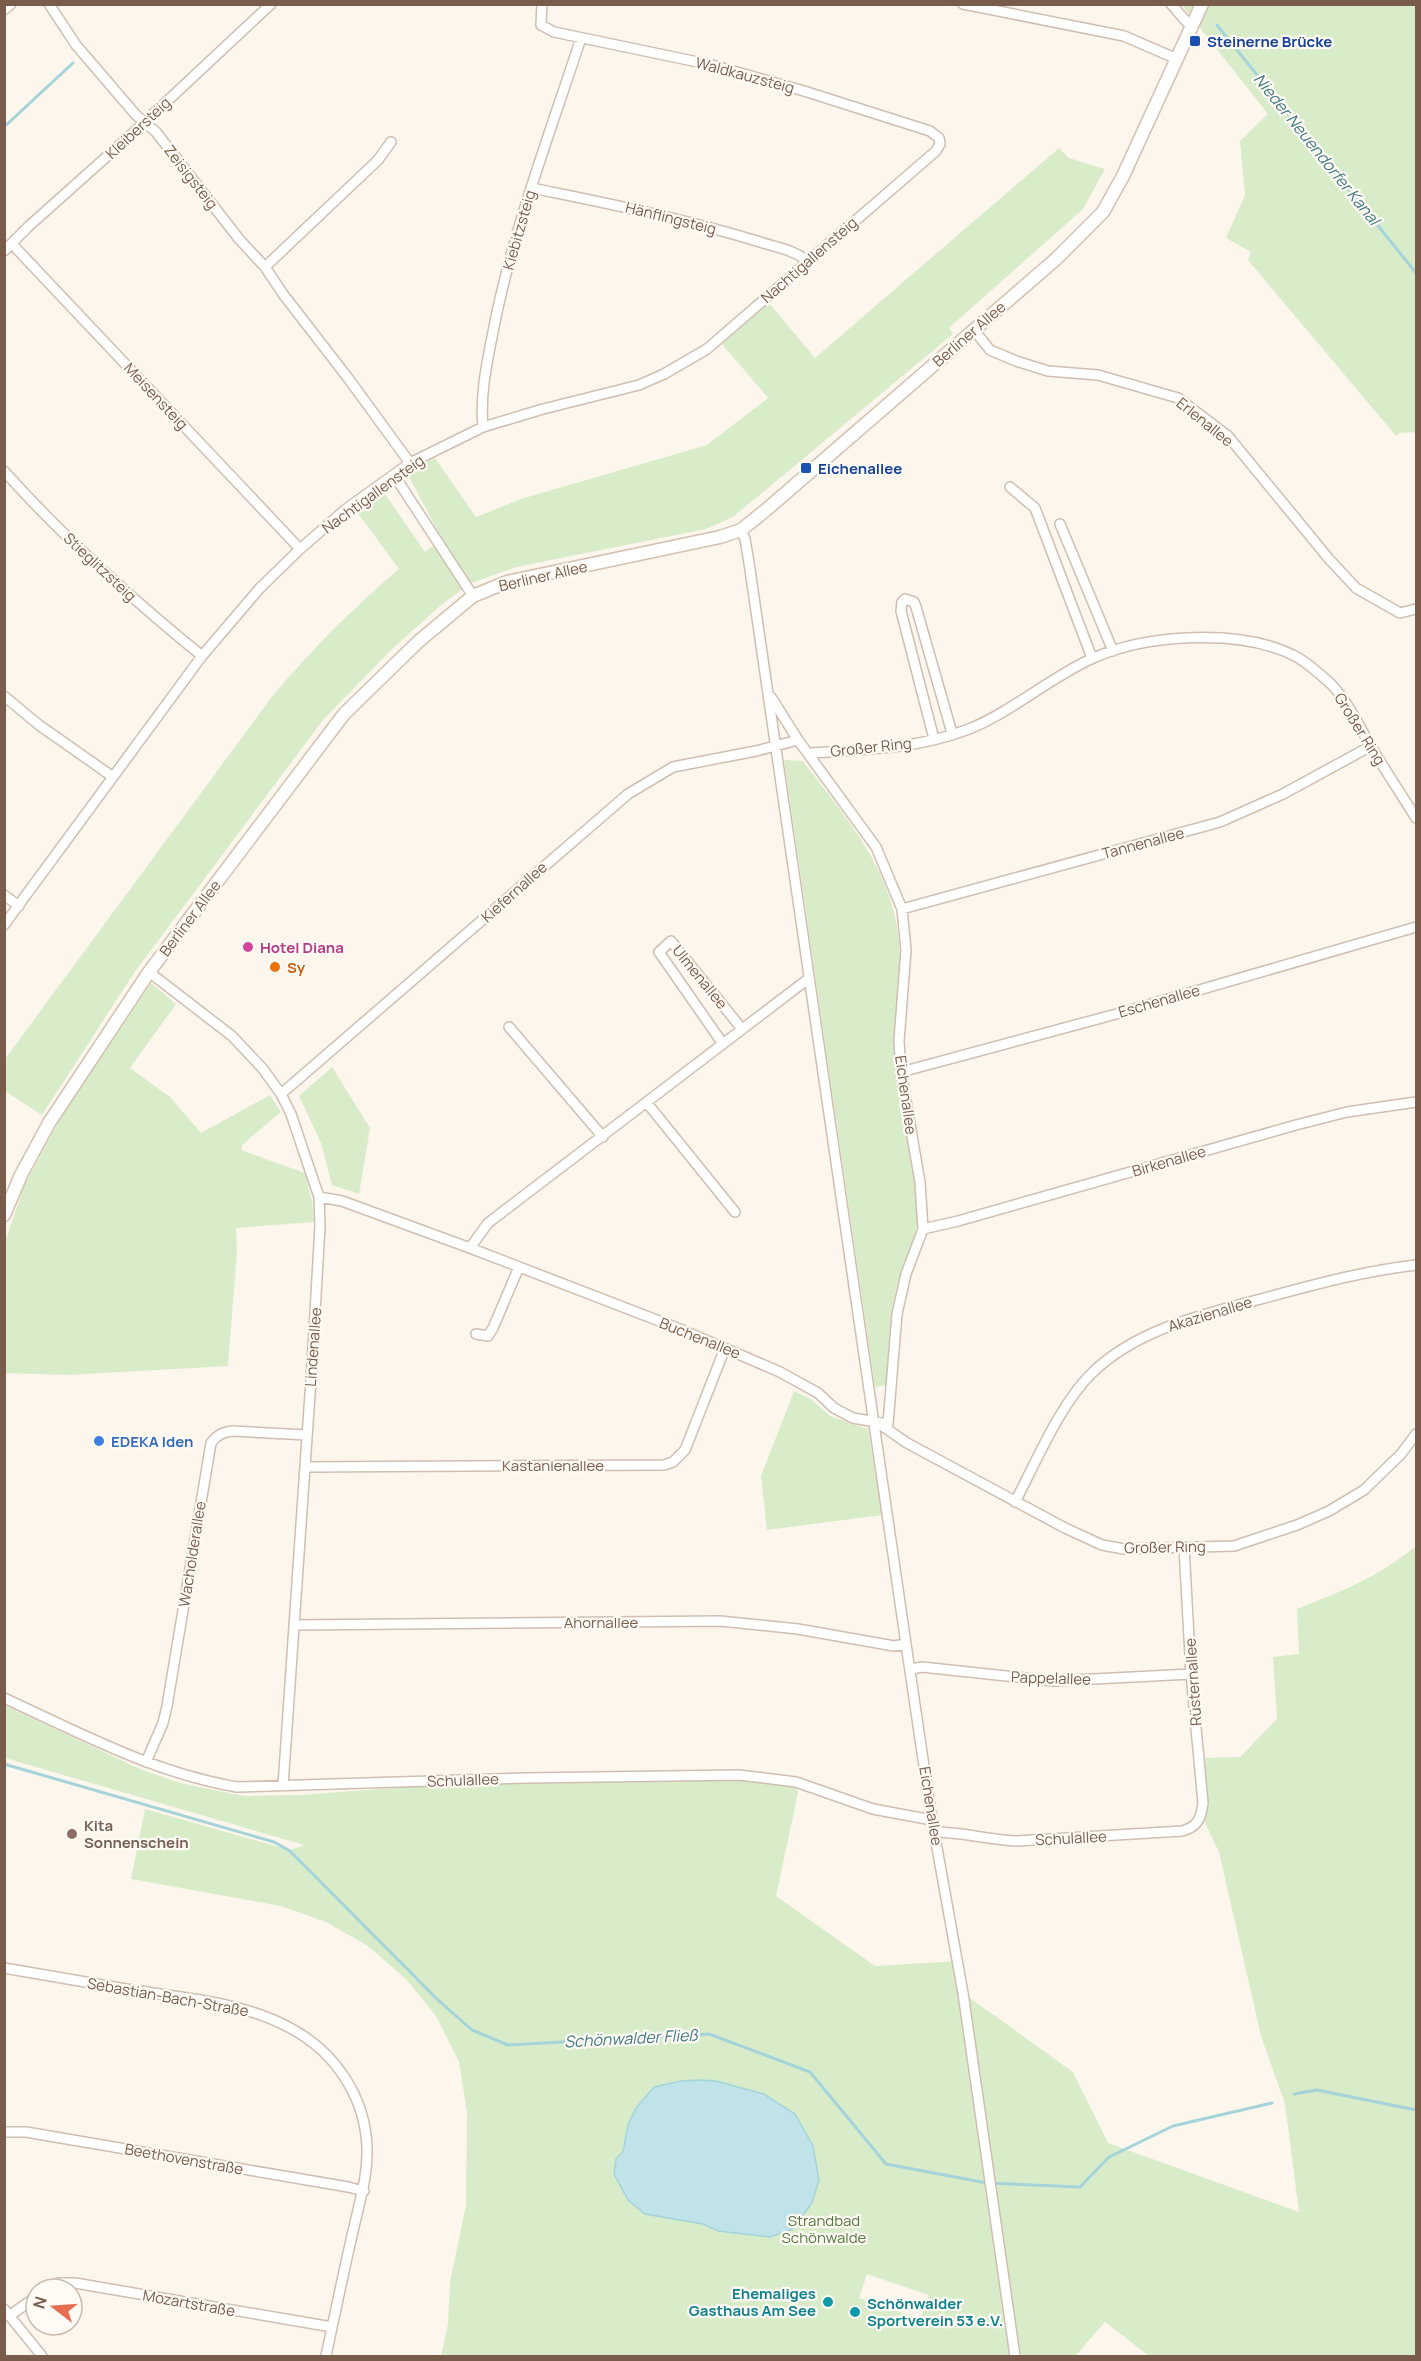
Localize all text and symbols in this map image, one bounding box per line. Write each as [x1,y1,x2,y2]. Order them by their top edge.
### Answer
place label: Steinerne Brücke [1207,31,1332,52]
marker: Steinerne Brücke [1188,34,1202,48]
street label: Waldkauzsteig [693,52,797,98]
water label: Nieder Neuendorfer Kanal [1249,69,1386,231]
street label: Kleibersteig [101,92,175,164]
street label: Zeisigsteig [159,140,223,214]
street label: Kiebitzsteig [498,188,540,272]
street label: Hänflingsteig [623,197,719,239]
street label: Nachtigallensteig [756,212,862,308]
street label: Berliner Allee [928,296,1010,372]
street label: Meisensteig [119,358,193,434]
street label: Erlenallee [1172,393,1238,452]
street label: Nachtigallensteig [318,450,428,538]
place label: Eichenallee [818,458,902,479]
marker: Eichenallee [799,461,813,475]
street label: Stieglitzsteig [59,528,141,606]
street label: Berliner Allee [497,556,590,596]
street label: Großer Ring [1329,689,1391,769]
street label: Großer Ring [829,732,913,762]
street label: Tannenallee [1100,822,1187,864]
street label: Kiefernallee [476,857,552,927]
street label: Berliner Allee [154,875,226,960]
place label: Hotel Diana [260,937,344,958]
marker: Hotel Diana [241,940,255,954]
street label: Ulmenallee [668,940,733,1014]
place label: Sy [287,957,306,978]
marker: Sy [268,960,282,974]
street label: Eschenallee [1116,979,1202,1023]
street label: Eichenallee [890,1054,922,1136]
street label: Birkenallee [1130,1140,1209,1182]
street label: Akazienallee [1165,1291,1255,1337]
street label: Lindenallee [300,1307,326,1387]
street label: Buchenallee [656,1312,744,1364]
place label: EDEKA Iden [111,1431,193,1452]
marker: EDEKA Iden [92,1434,106,1448]
street label: Kastanienallee [502,1455,604,1476]
street label: Wacholderallee [173,1499,211,1608]
street label: Großer Ring [1124,1536,1206,1558]
street label: Ahornallee [564,1612,638,1633]
street label: Rüsternallee [1179,1637,1207,1727]
street label: Pappelallee [1011,1666,1092,1690]
street label: Eichenallee [914,1765,948,1847]
street label: Schulallee [427,1768,499,1792]
place label: Kita Sonnenschein [84,1815,189,1853]
street label: Schulallee [1035,1826,1108,1850]
marker: Kita Sonnenschein [65,1827,79,1841]
street label: Sebastian-Bach-Straße [86,1972,251,2022]
water label: Schönwalder Fließ [564,2023,700,2052]
street label: Beethovenstraße [123,2138,245,2180]
park label: Strandbad Schönwalde [782,2210,867,2248]
north arrow [24,2277,84,2337]
place label: Ehemaliges Gasthaus Am See [689,2283,816,2321]
street label: Mozartstraße [141,2285,237,2321]
place label: Schönwalder Sportverein 53 e.V. [867,2293,1003,2331]
text: N [27,2294,52,2311]
marker: Ehemaliges Gasthaus Am See [821,2295,835,2309]
marker: Schönwalder Sportverein 53 e.V. [848,2305,862,2319]

